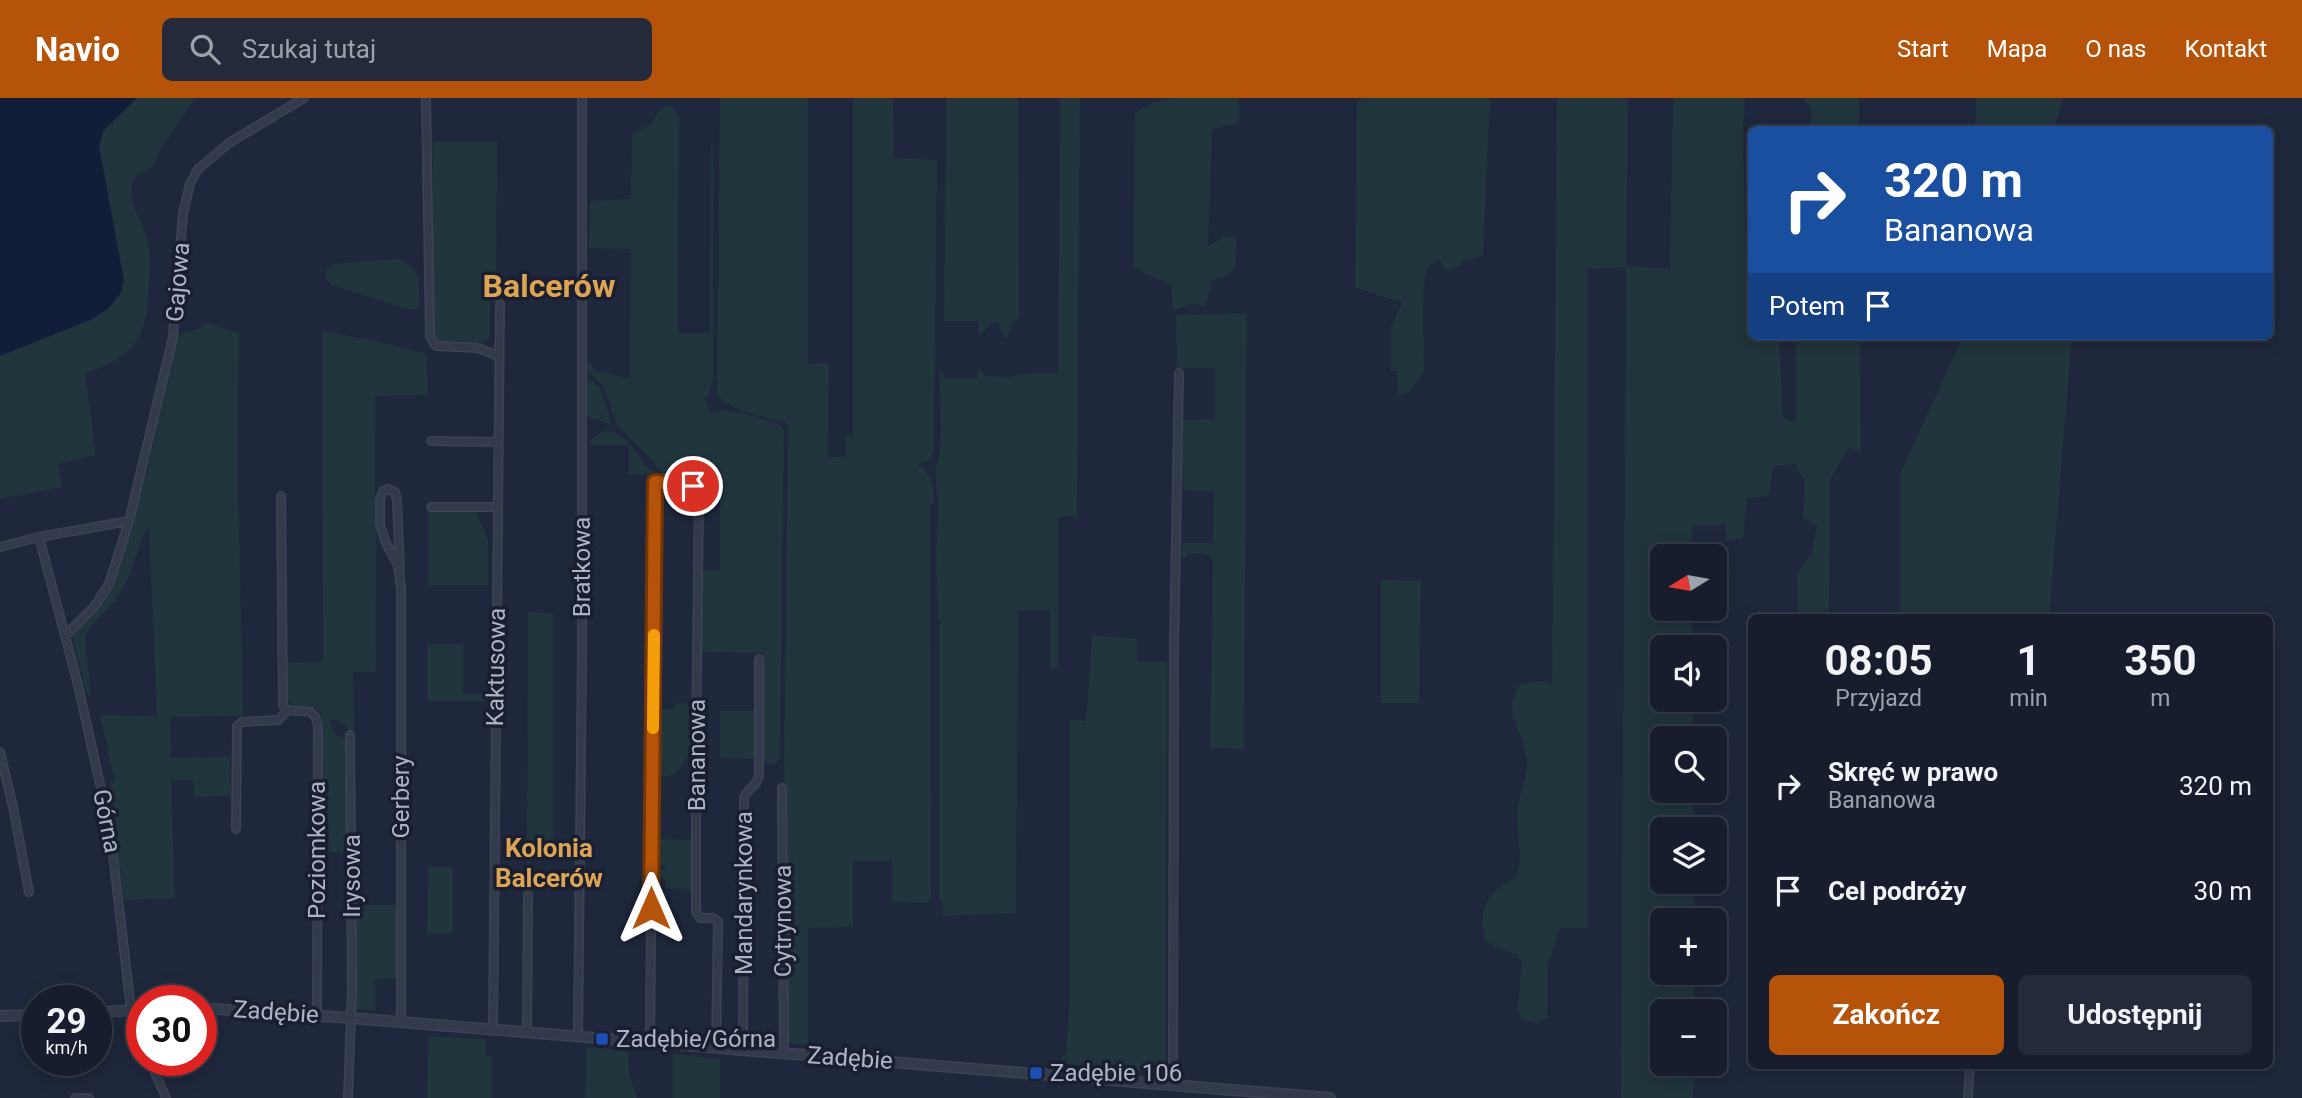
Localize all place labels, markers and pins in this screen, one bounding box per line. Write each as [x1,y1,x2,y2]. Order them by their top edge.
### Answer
pin [663,456,723,516]
place label: Zadębie/Górna [616,1025,776,1053]
marker: Zadębie/Górna [594,1031,610,1047]
place label: Zadębie 106 [1050,1059,1182,1087]
marker: Zadębie 106 [1028,1065,1044,1081]

